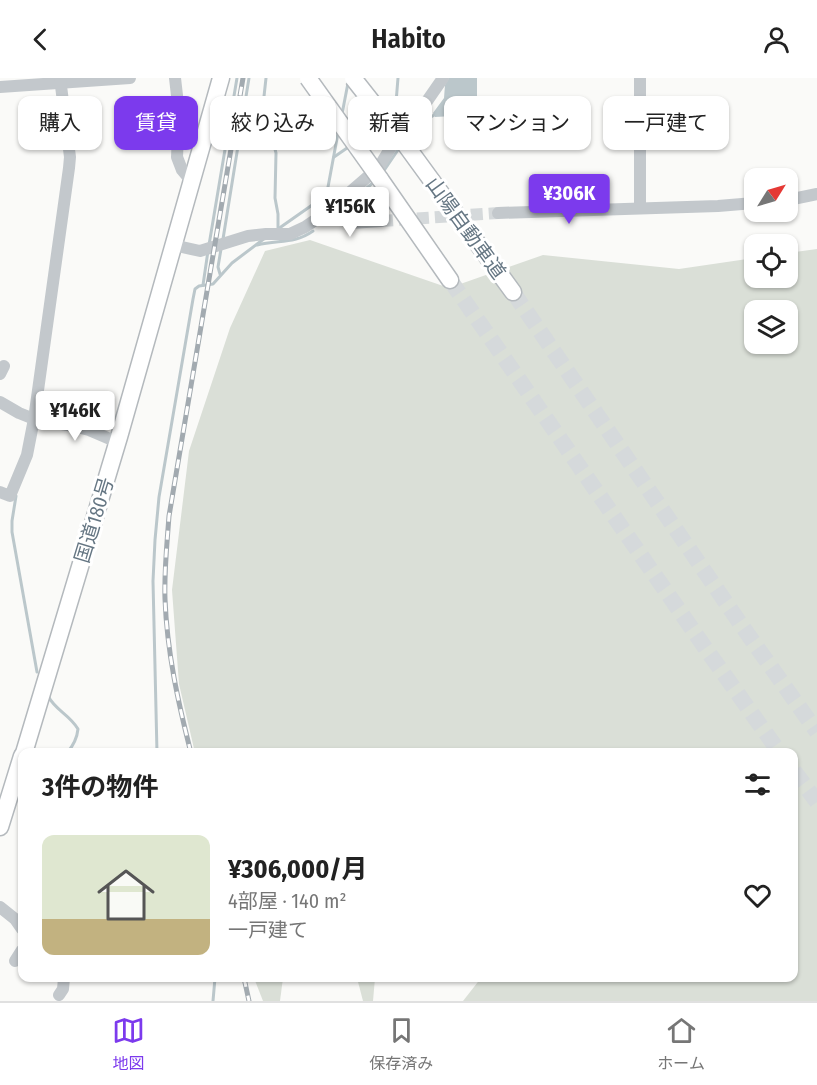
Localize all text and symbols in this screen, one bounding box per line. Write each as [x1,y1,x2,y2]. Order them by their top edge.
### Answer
icon: back [24,23,57,56]
text: Habito [371,23,446,55]
icon: person [760,23,793,56]
chip: 購入 [18,96,102,150]
chip: 賃貸 [114,96,198,150]
chip: 絞り込み [210,96,336,150]
chip: 新着 [348,96,432,150]
chip: マンション [444,96,591,150]
chip: 一戸建て [603,96,729,150]
north arrow [744,168,798,222]
map controls [744,168,798,354]
street label: 山陽自動車道 [421,172,511,284]
pin: ¥306K [527,174,611,225]
text: ¥306K [543,181,595,205]
pin: ¥156K [308,187,392,238]
text: ¥156K [325,194,375,218]
button: locate [744,234,798,288]
button: layers [744,300,798,354]
pin: ¥146K [33,391,117,442]
text: ¥146K [50,398,100,422]
street label: 国道180号 [70,474,118,566]
icon: filters [741,768,774,801]
text: 3件の物件 [42,772,158,803]
text: ¥306,000/月 [228,854,368,885]
icon: home [90,859,162,931]
icon: heart [741,879,774,912]
text: 4部屋 · 140 m² [228,889,346,913]
text: 一戸建て [228,918,308,942]
tab: 地図 [112,1014,145,1074]
tab: 保存済み [369,1014,433,1074]
tab: ホーム [657,1014,705,1074]

